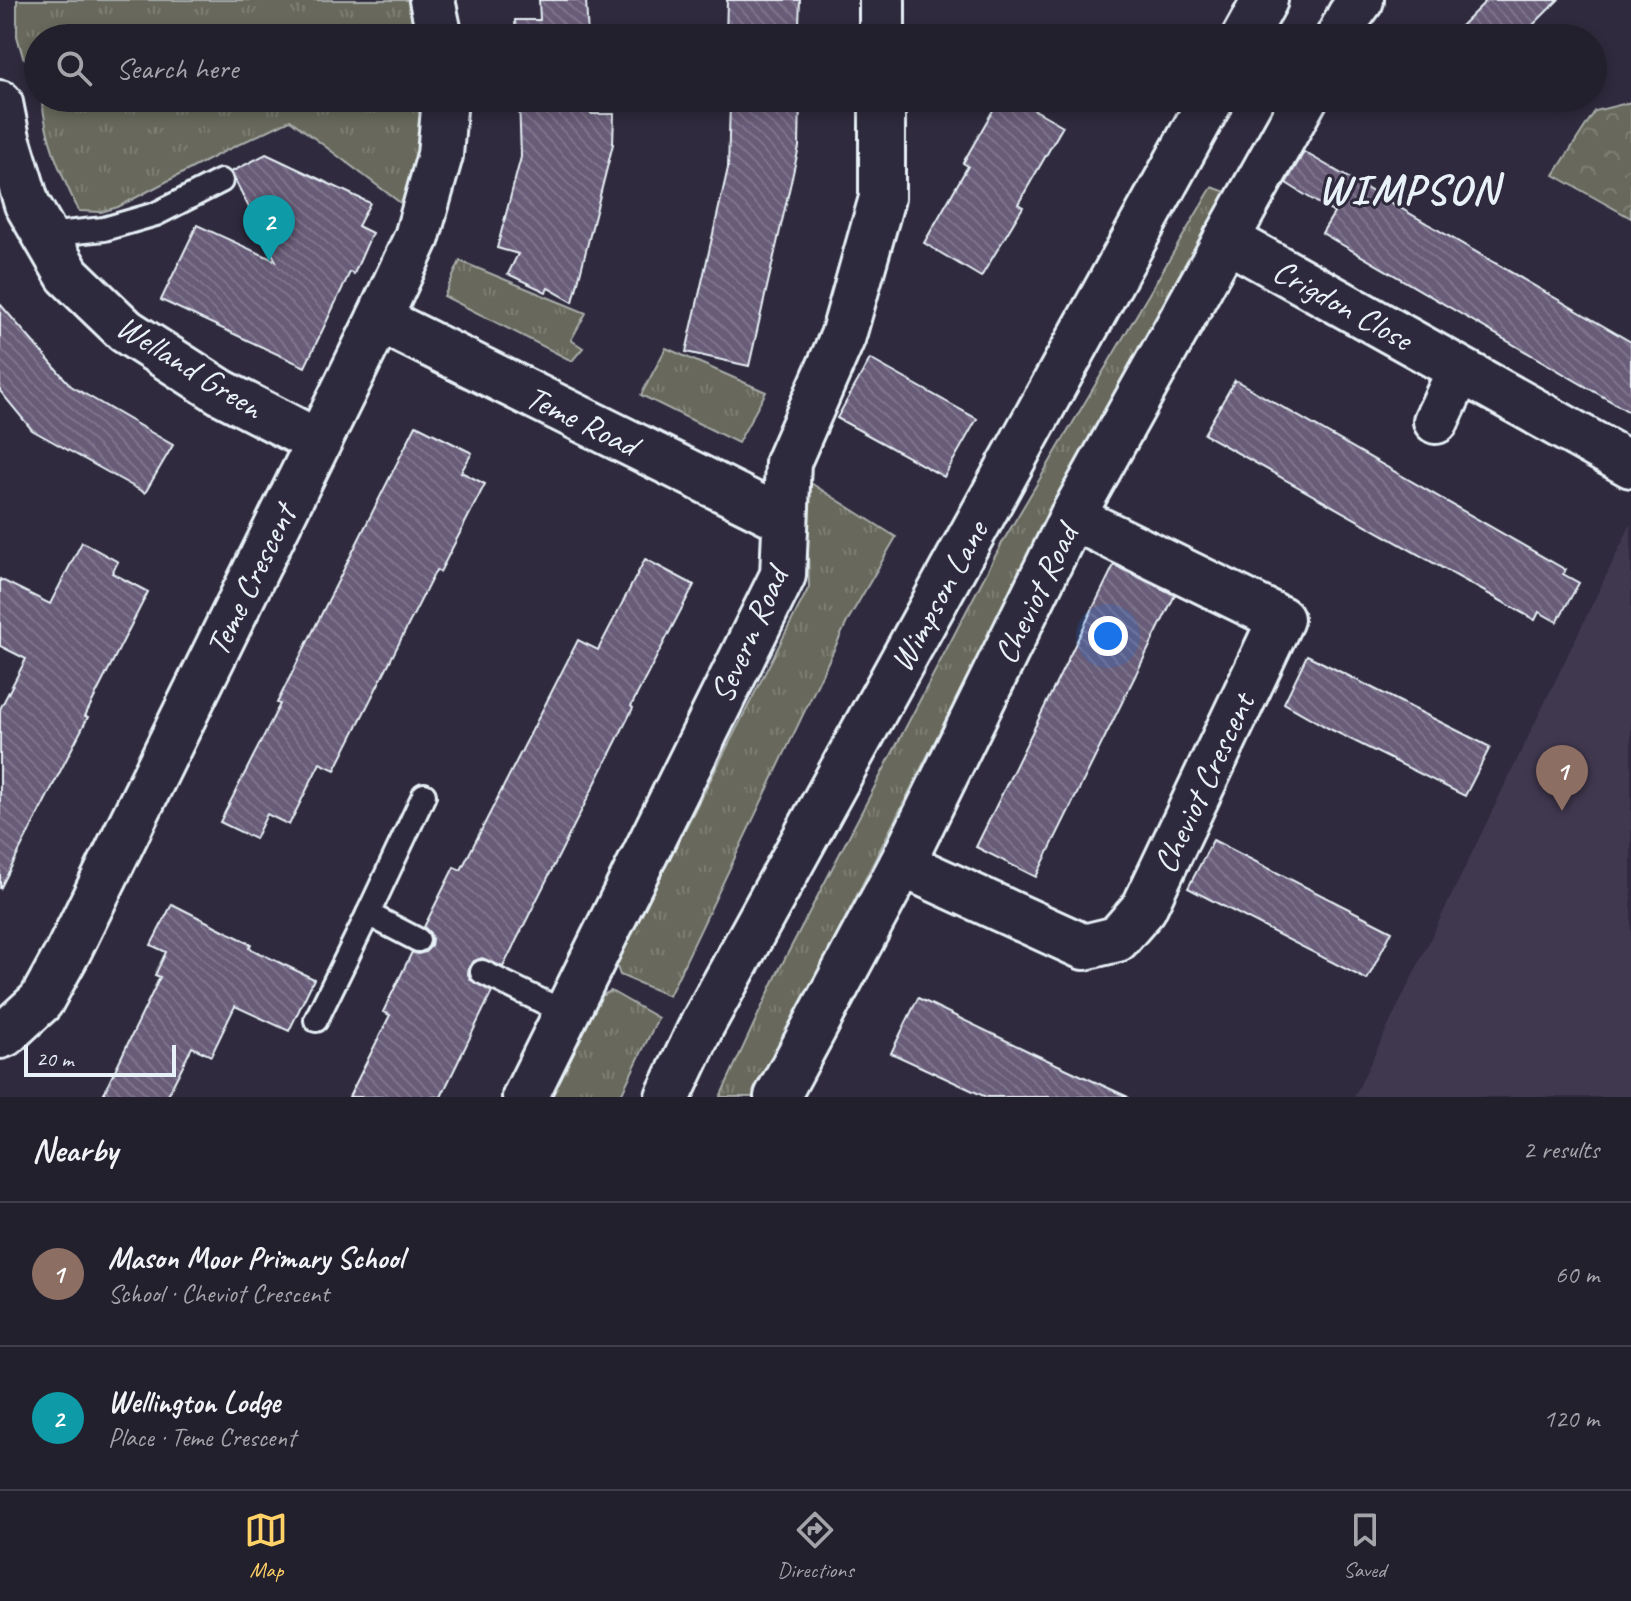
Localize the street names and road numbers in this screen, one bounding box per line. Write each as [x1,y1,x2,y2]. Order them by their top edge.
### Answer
street label: Crigdon Close [1266,249,1422,362]
street label: Welland Green [109,305,272,429]
street label: Teme Road [519,375,650,468]
street label: Teme Crescent [195,493,308,663]
street label: Wimpson Lane [879,511,999,679]
street label: Cheviot Road [983,514,1089,671]
street label: Severn Road [700,557,799,709]
street label: Cheviot Crescent [1143,683,1265,880]

